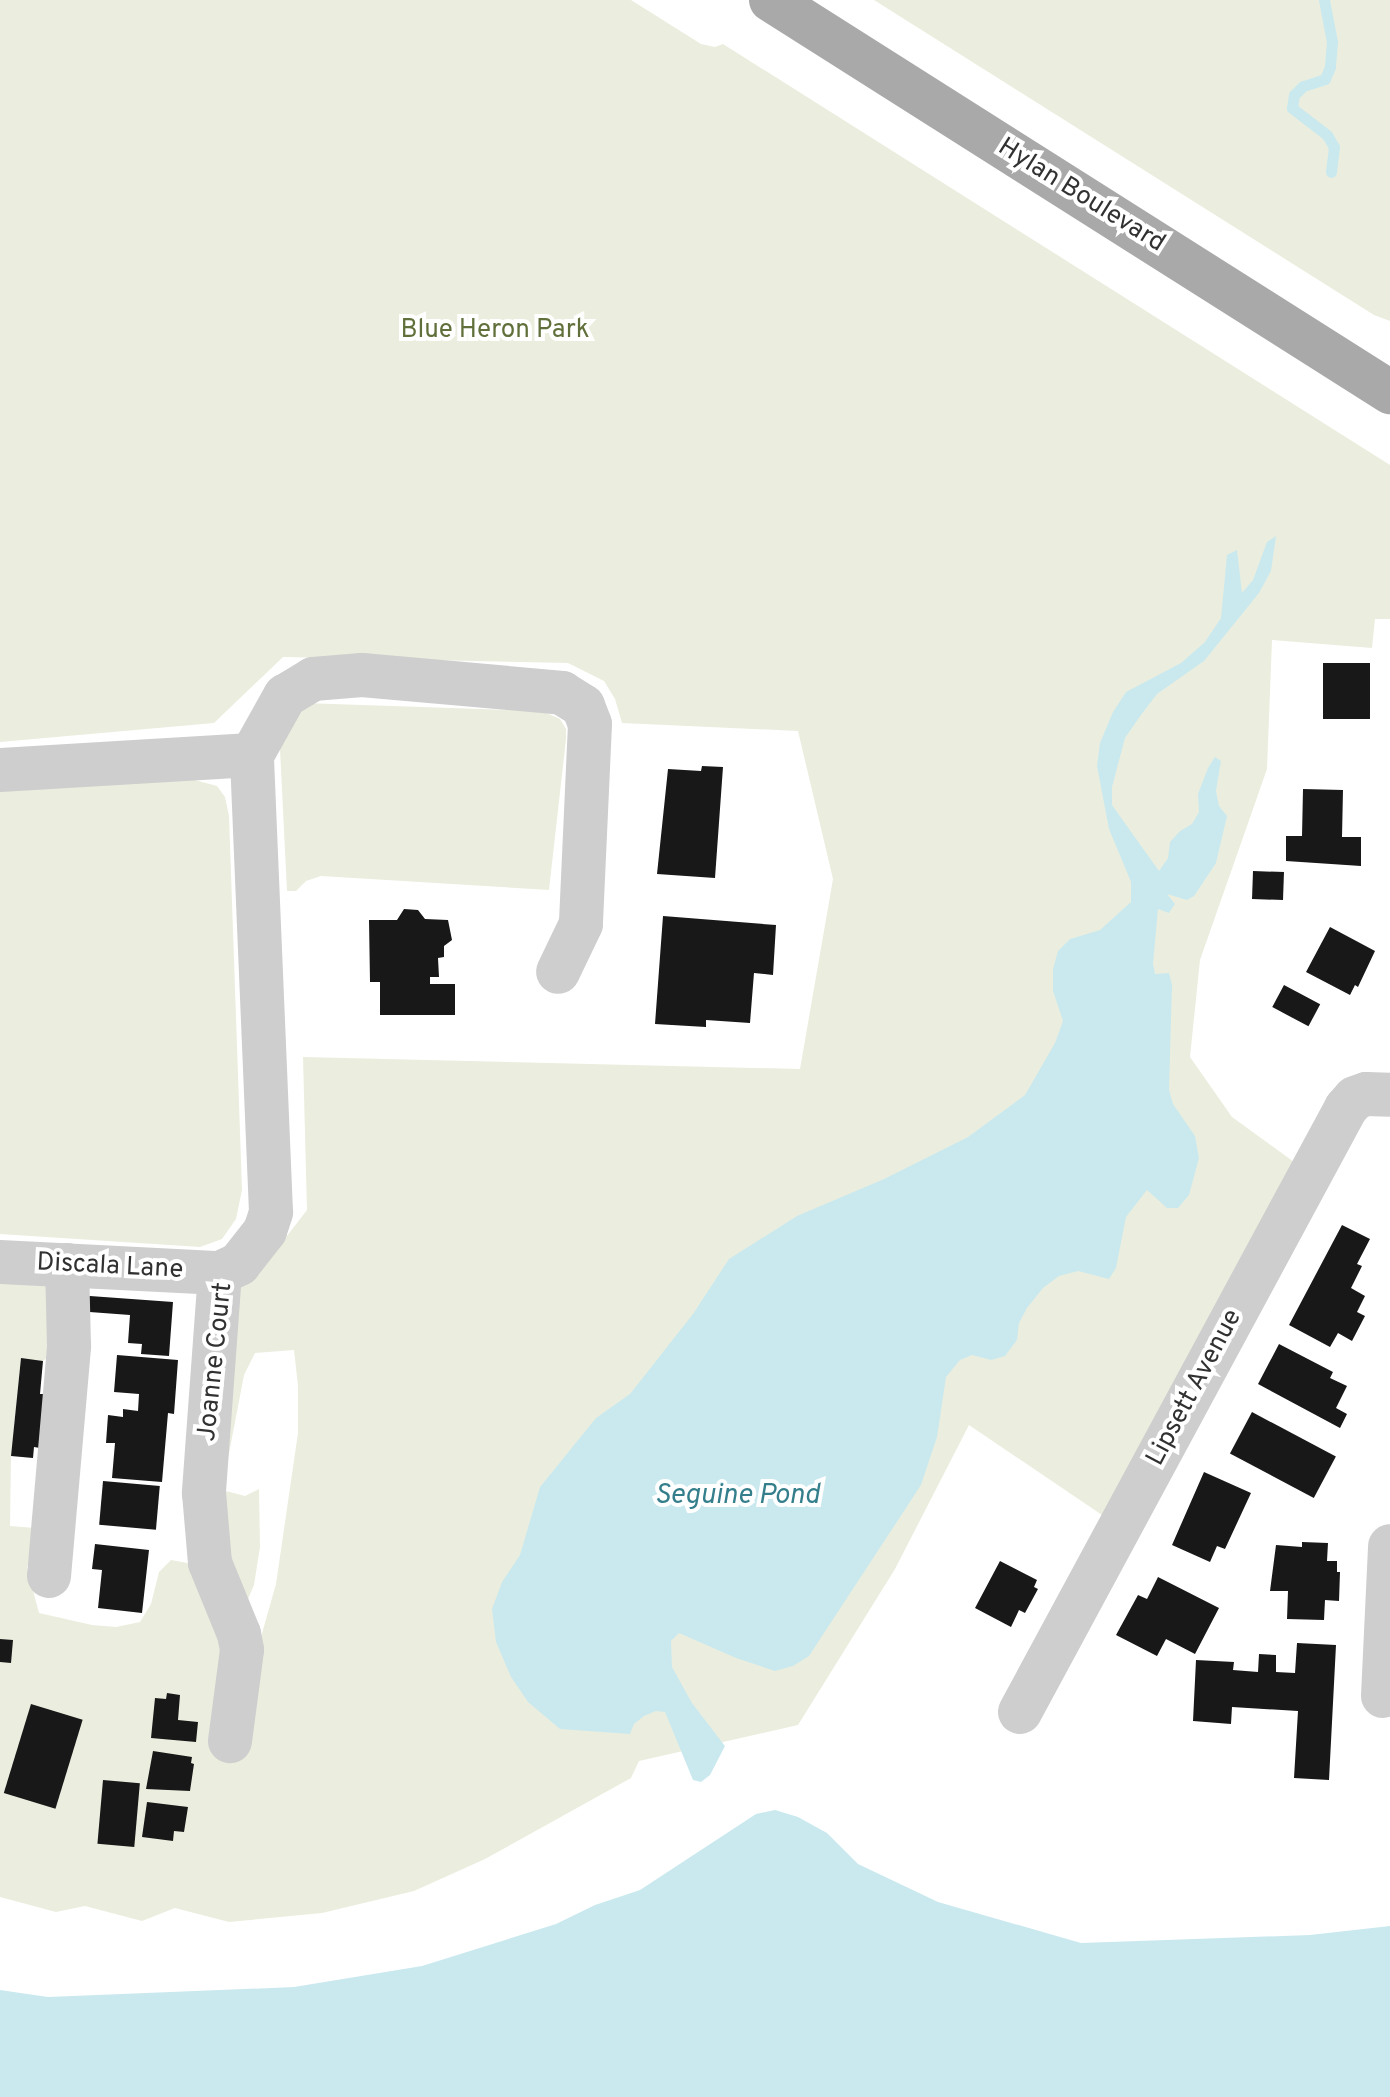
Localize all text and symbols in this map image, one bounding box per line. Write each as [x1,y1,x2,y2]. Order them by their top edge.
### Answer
street label: Hylan Boulevard [992,132,1170,260]
park label: Blue Heron Park [400,315,590,347]
street label: Discala Lane [36,1248,184,1286]
street label: Joanne Court [192,1281,240,1443]
street label: Lipsett Avenue [1140,1304,1250,1472]
water label: Seguine Pond [655,1479,819,1513]

